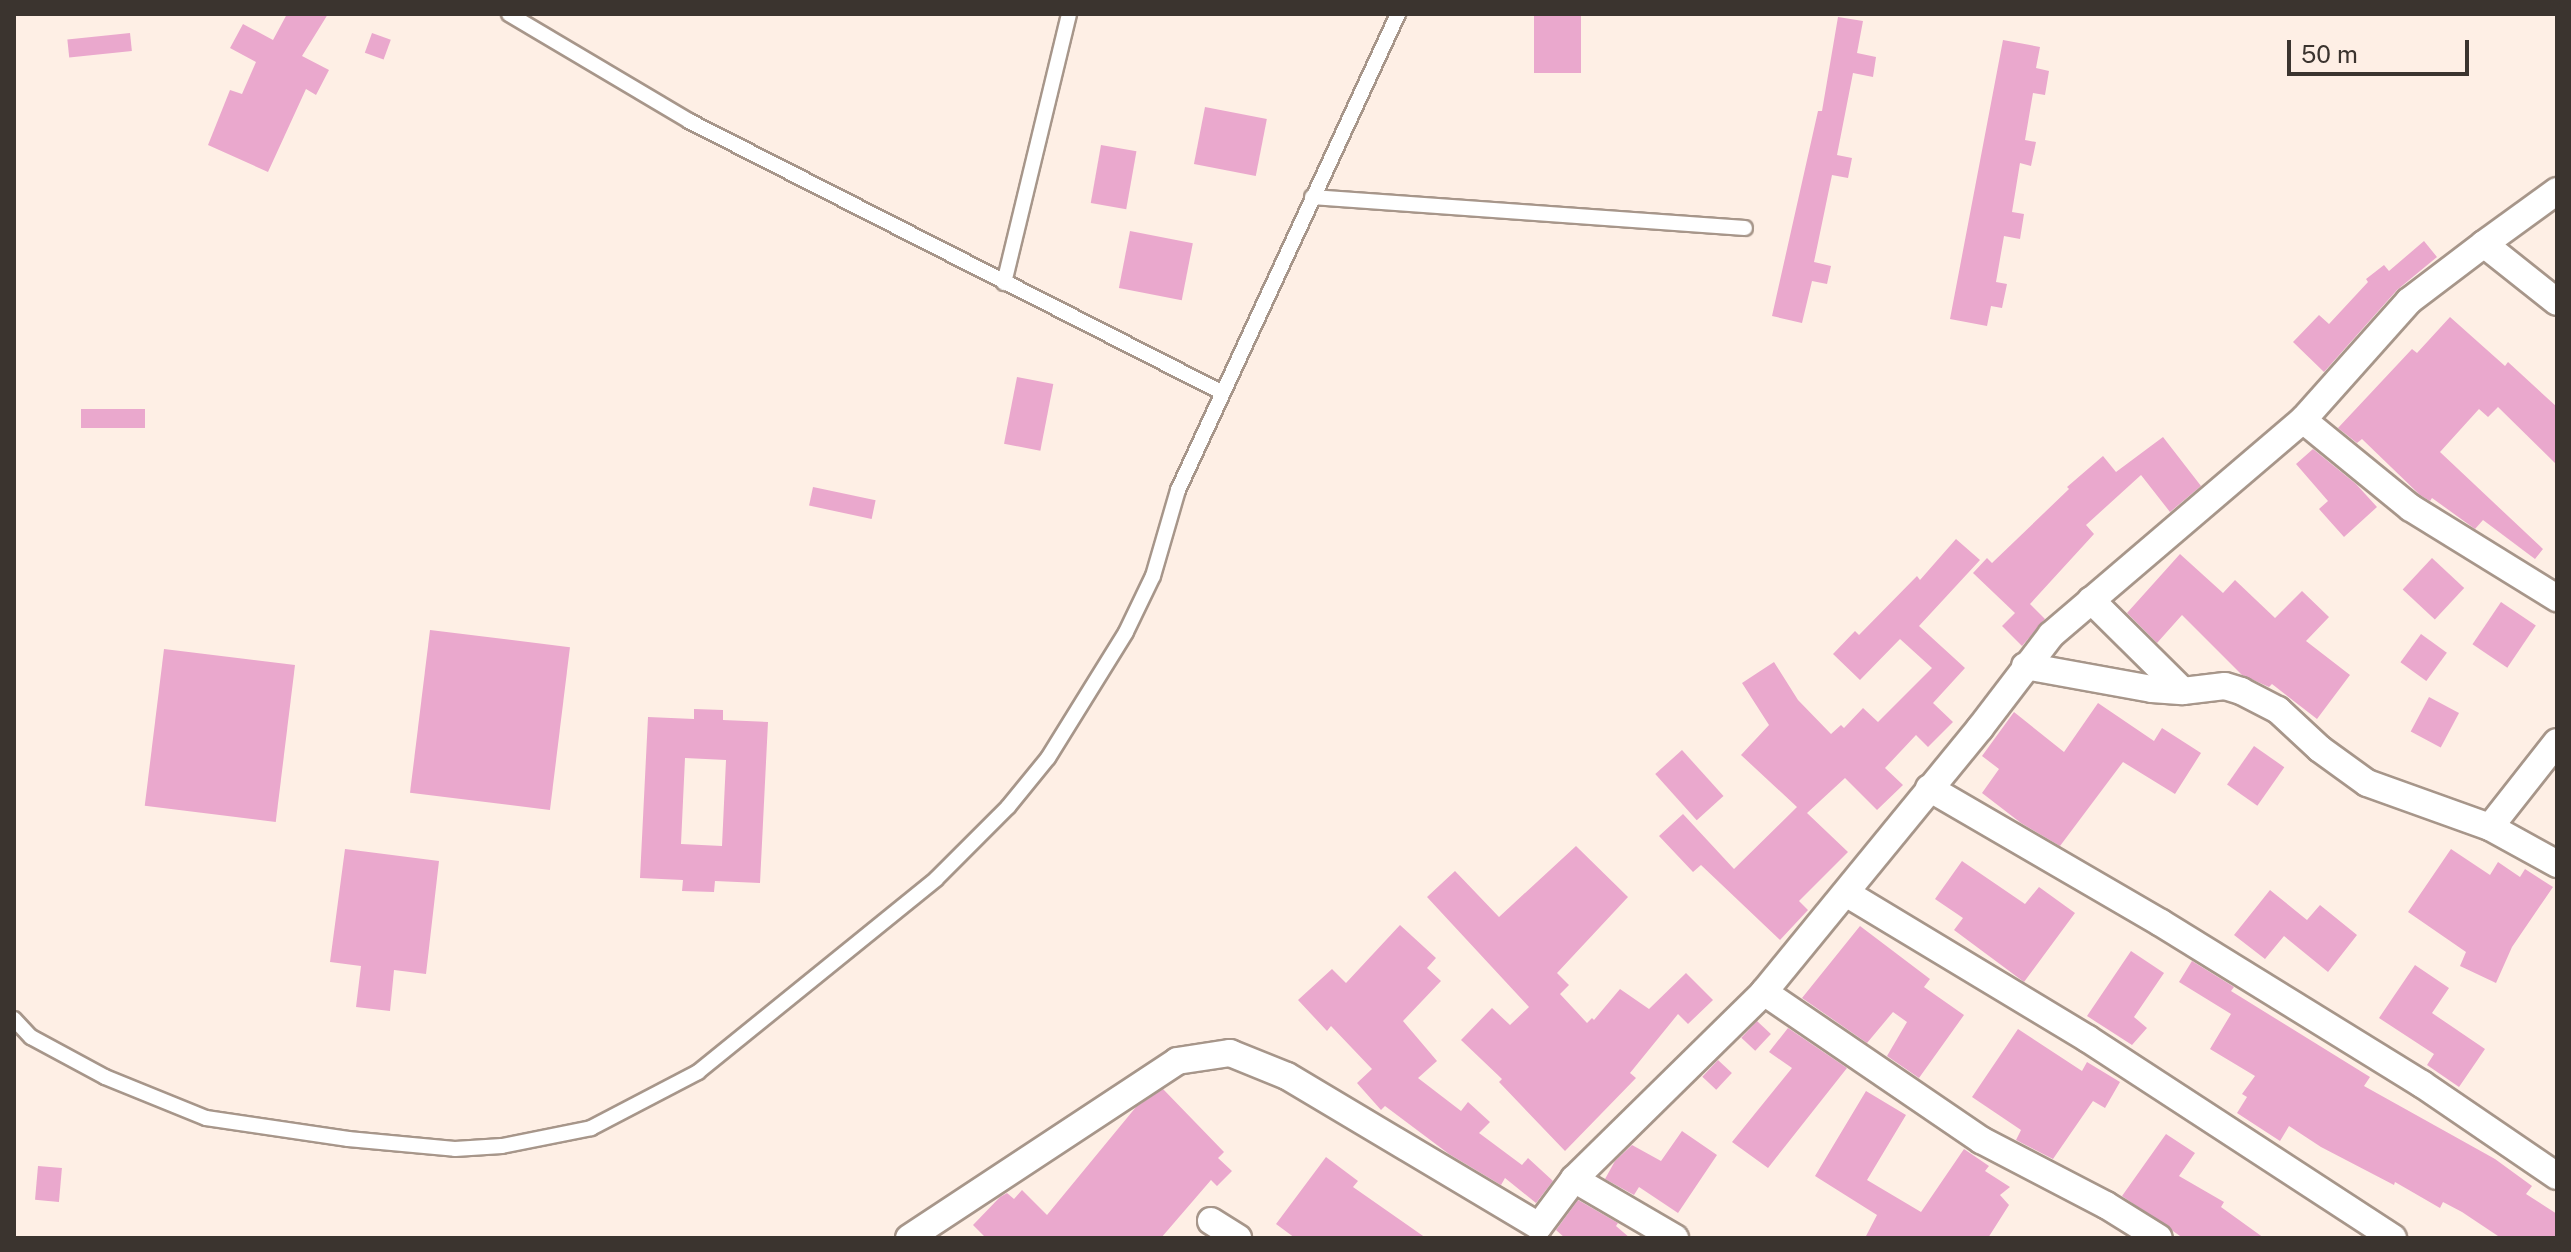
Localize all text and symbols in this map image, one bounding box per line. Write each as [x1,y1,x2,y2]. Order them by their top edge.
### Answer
scale bar [2291,24,2473,74]
text: 50 m [2301,40,2358,68]

